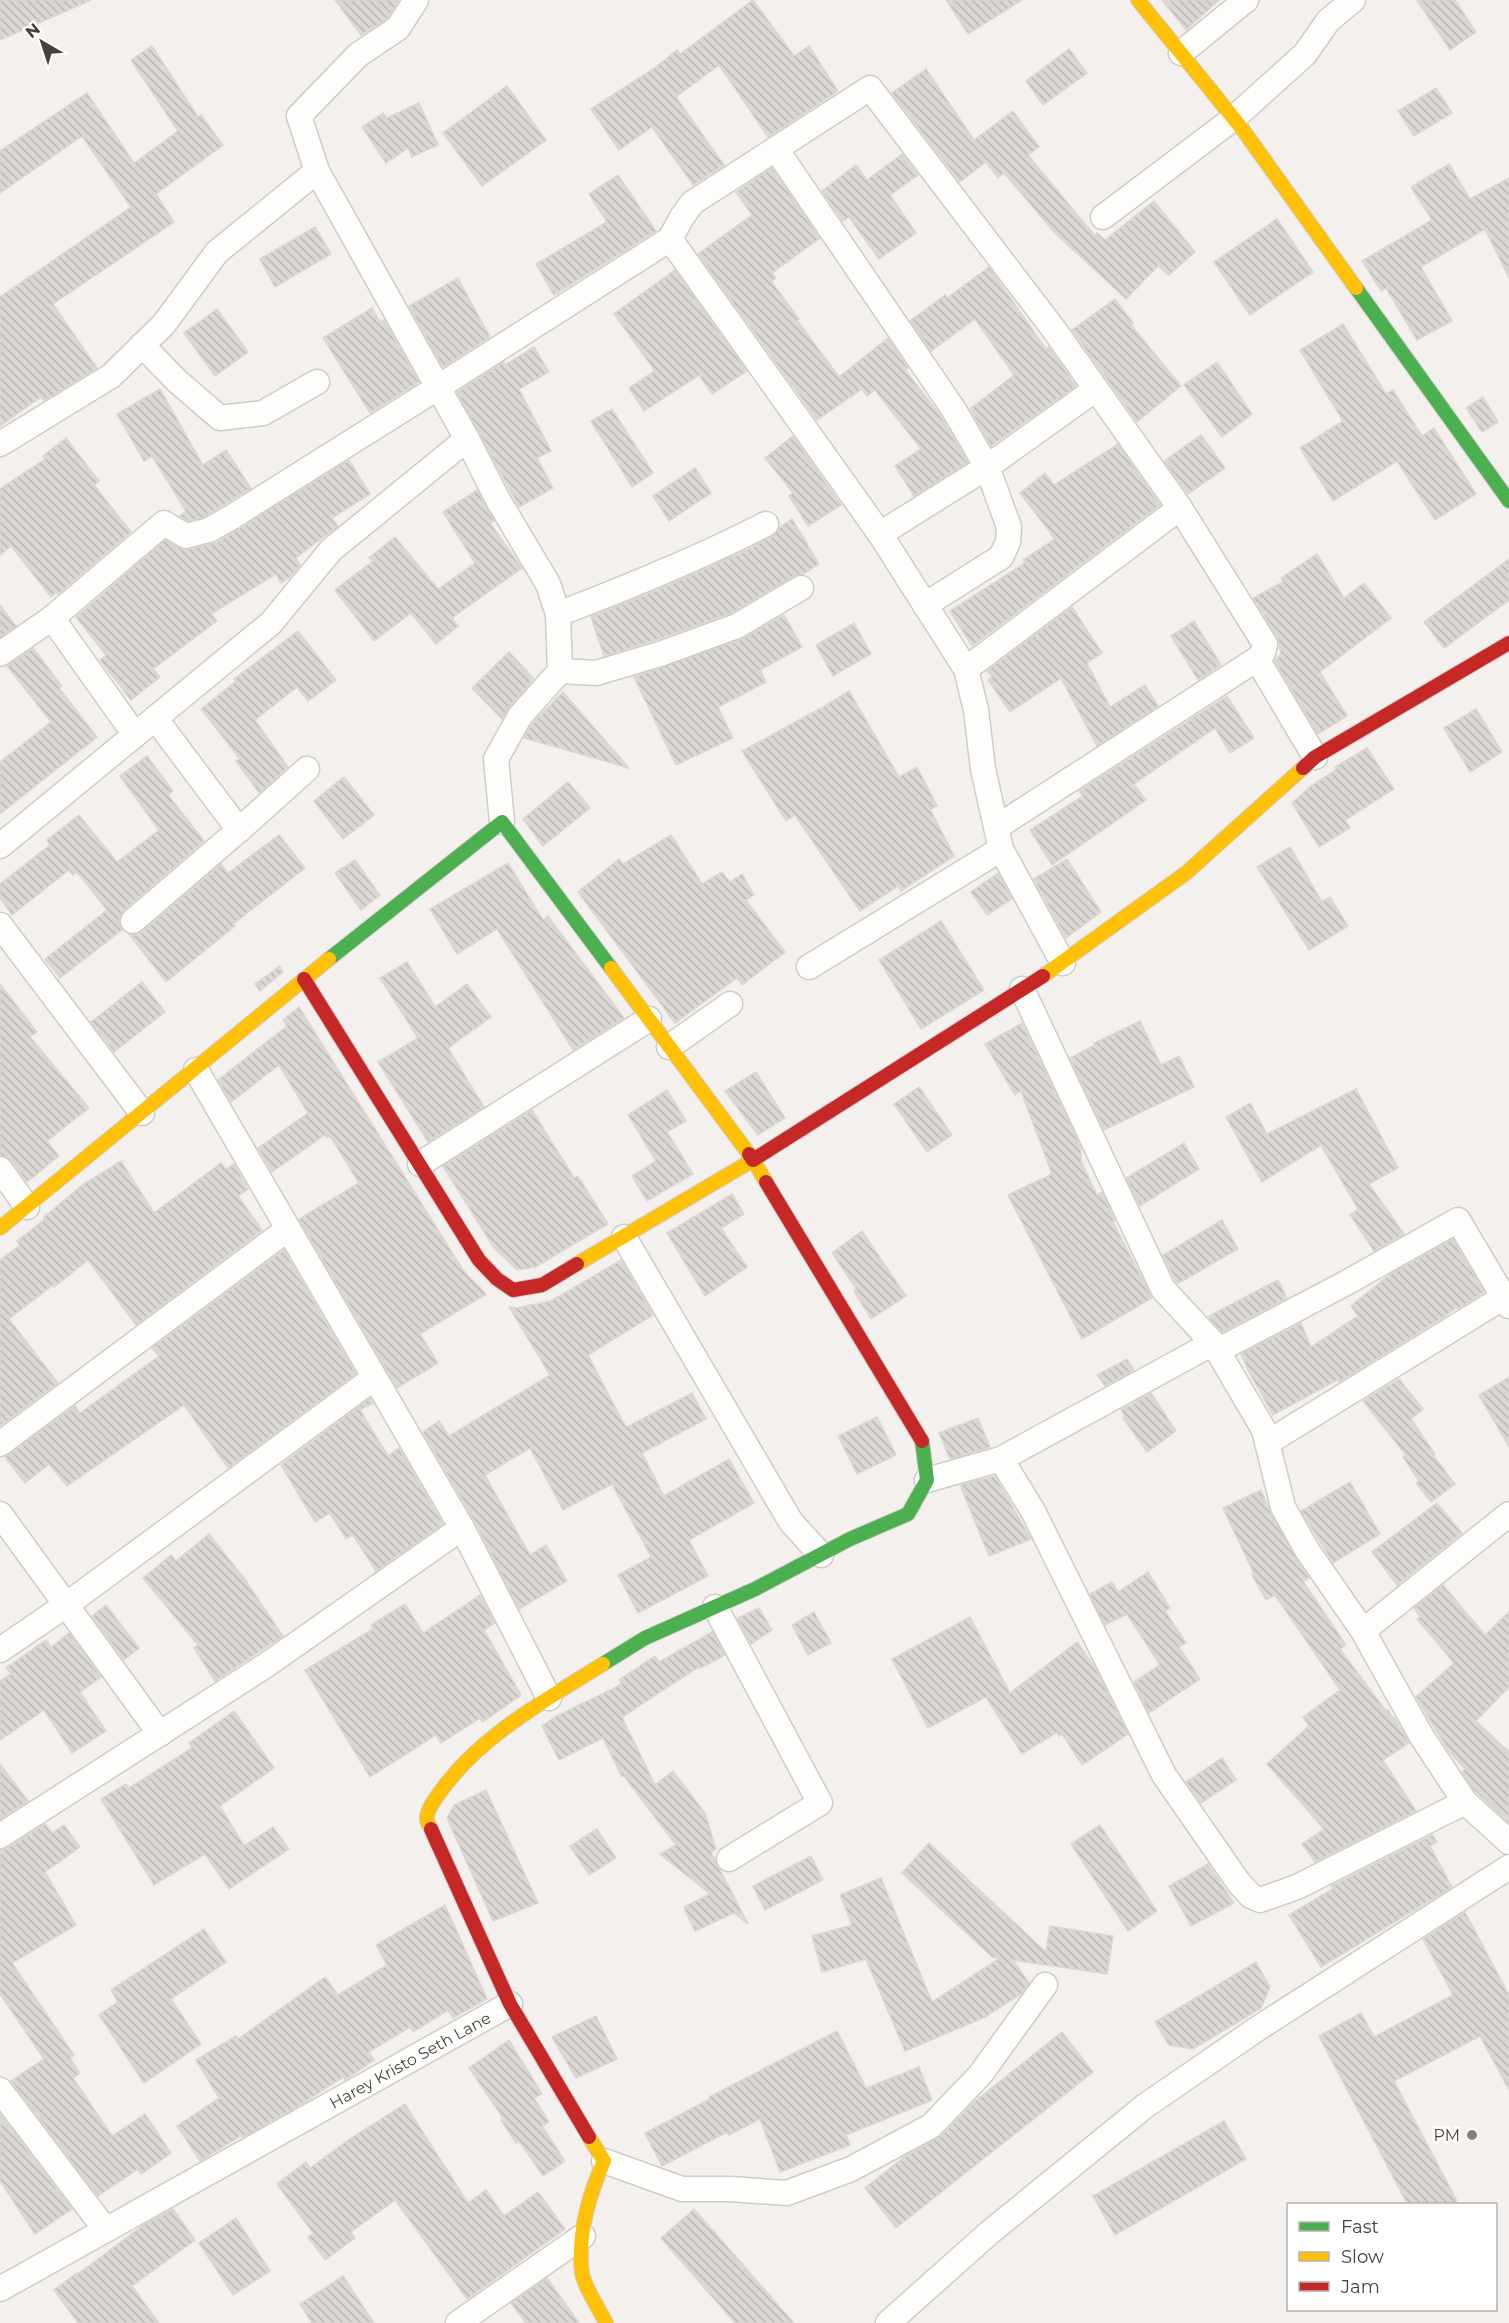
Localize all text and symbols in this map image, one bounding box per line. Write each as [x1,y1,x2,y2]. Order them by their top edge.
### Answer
north arrow [12,12,72,72]
text: N [22,19,44,42]
street label: Harey Kristo Seth Lane [326,2008,494,2113]
place label: PM [1433,2126,1460,2145]
marker: PM [1465,2128,1479,2142]
legend [1287,2203,1497,2311]
text: Fast [1341,2216,1379,2238]
text: Slow [1341,2246,1384,2268]
text: Jam [1340,2276,1380,2298]

